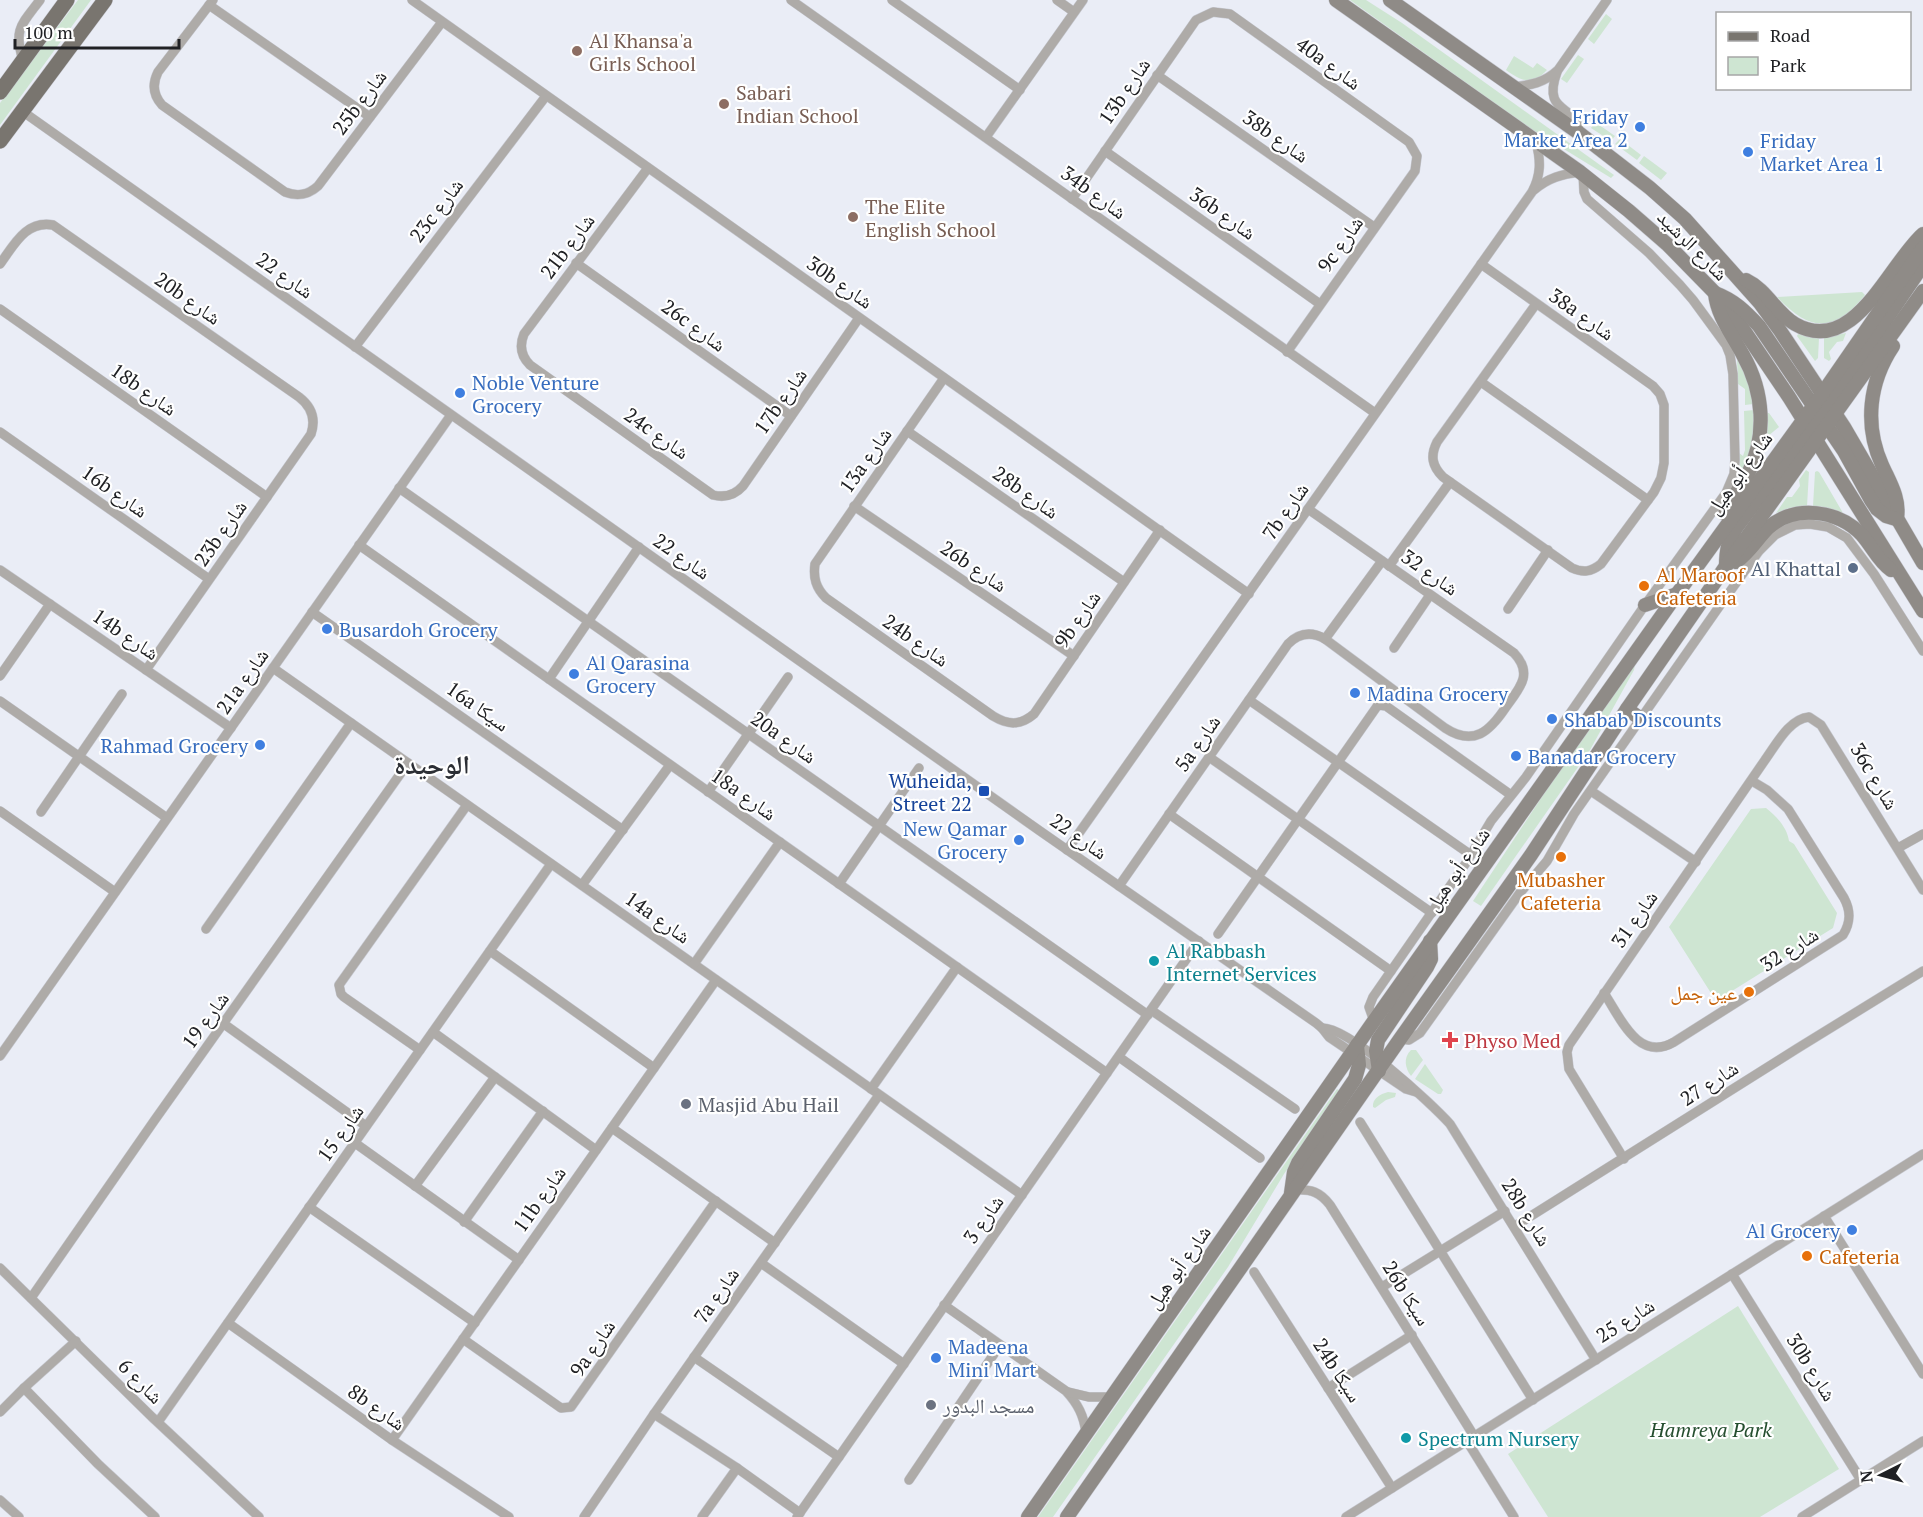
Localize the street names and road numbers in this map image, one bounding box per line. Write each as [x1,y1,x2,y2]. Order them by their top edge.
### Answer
street label: 40a شارع [1291,30,1367,96]
street label: 13b شارع [1092,52,1156,130]
street label: 25b شارع [326,64,392,140]
street label: 38b شارع [1237,103,1315,169]
street label: 34b شارع [1056,159,1132,225]
street label: 23c شارع [403,173,469,247]
street label: 36b شارع [1184,180,1262,246]
street label: شارع الرشيد [1652,204,1734,286]
street label: 21b شارع [534,208,600,284]
street label: 9c شارع [1311,211,1369,277]
street label: شارع 22 [251,246,319,304]
street label: 30b شارع [801,249,879,315]
street label: 20b شارع [149,265,227,331]
street label: 38a شارع [1544,282,1620,346]
street label: 26c شارع [656,292,732,358]
street label: 18b شارع [105,356,183,422]
street label: 17b شارع [747,362,813,440]
street label: 24c شارع [619,401,695,465]
street label: 13a شارع [833,422,897,498]
street label: شارع أبو هيل [1700,426,1778,520]
street label: 16b شارع [76,458,154,524]
street label: 28b شارع [987,459,1065,525]
street label: 7b شارع [1255,477,1315,545]
street label: 23b شارع [187,494,253,572]
street label: شارع 22 [648,527,716,585]
street label: 26b شارع [935,534,1013,598]
street label: شارع 32 [1396,543,1464,601]
street label: 9b شارع [1047,585,1107,653]
street label: 14b شارع [87,602,165,666]
street label: 24b شارع [877,607,955,673]
street label: 21a شارع [210,643,274,719]
street label: 16a سيكا [441,675,515,737]
street label: 20a شارع [746,705,822,769]
street label: 5a شارع [1168,709,1226,777]
street label: 36c شارع [1844,738,1906,814]
street label: 18a شارع [706,762,782,826]
street label: شارع 22 [1045,807,1113,865]
street label: شارع أبو هيل [1418,822,1496,916]
street label: 14a شارع [620,885,696,949]
street label: شارع 31 [1605,885,1663,953]
street label: شارع 32 [1755,921,1823,977]
street label: شارع 19 [175,986,235,1054]
street label: شارع 27 [1675,1054,1743,1112]
street label: شارع 15 [311,1099,369,1167]
street label: 11b شارع [506,1160,572,1238]
street label: 28b شارع [1496,1173,1558,1251]
street label: شارع 3 [957,1189,1009,1249]
street label: شارع أبو هيل [1139,1220,1217,1314]
street label: 26b سيكا [1377,1255,1437,1331]
street label: 7a شارع [687,1262,745,1328]
street label: شارع 25 [1591,1292,1659,1348]
street label: 9a شارع [563,1314,621,1382]
street label: 30b شارع [1781,1328,1843,1406]
street label: 24b سيكا [1307,1333,1369,1407]
street label: شارع 6 [113,1353,169,1409]
street label: 8b شارع [343,1377,411,1437]

